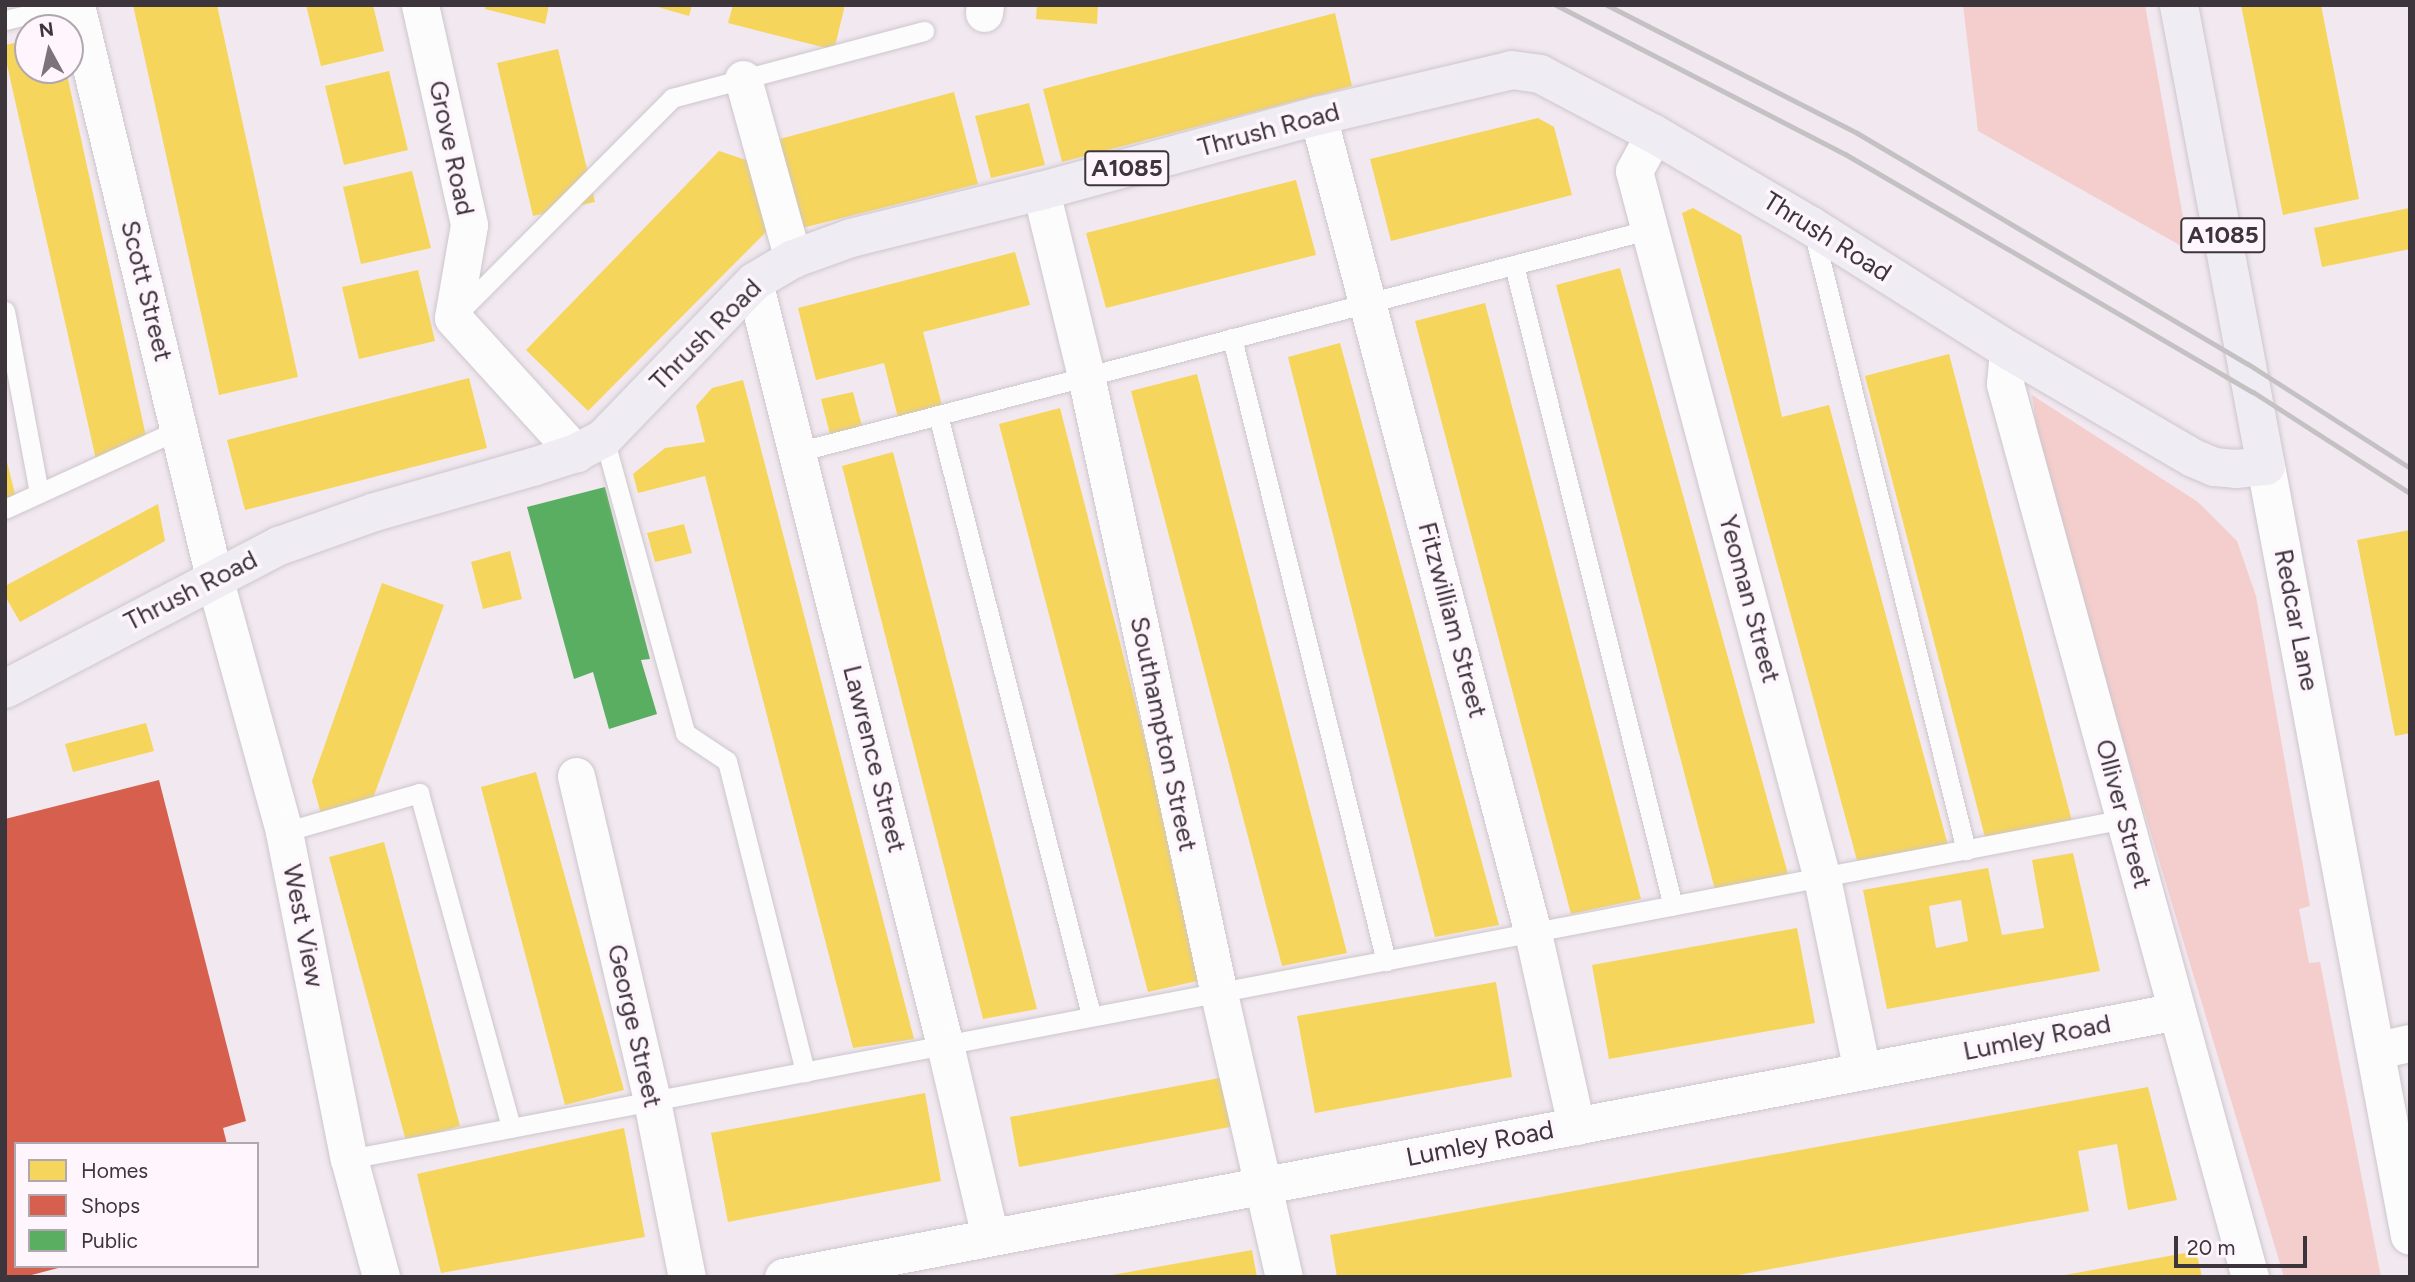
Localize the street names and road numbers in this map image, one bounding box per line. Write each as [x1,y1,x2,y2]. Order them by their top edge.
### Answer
street label: Grove Road [422,78,480,218]
street label: Thrush Road [1195,96,1343,164]
road number: A1085 [1083,148,1171,188]
street label: Thrush Road [1757,185,1897,289]
road number: A1085 [2179,214,2267,256]
street label: Scott Street [113,217,179,365]
street label: Thrush Road [644,273,768,397]
street label: Yeoman Street [1712,512,1786,686]
street label: Fitzwilliam Street [1411,519,1493,721]
street label: Thrush Road [119,544,263,638]
street label: Redcar Lane [2267,546,2325,694]
street label: Southampton Street [1123,614,1203,854]
street label: Lawrence Street [836,662,912,856]
street label: Olliver Street [2088,736,2158,892]
street label: West View [276,862,330,990]
street label: George Street [600,941,668,1111]
street label: Lumley Road [1961,1008,2113,1068]
street label: Lumley Road [1404,1114,1556,1174]

